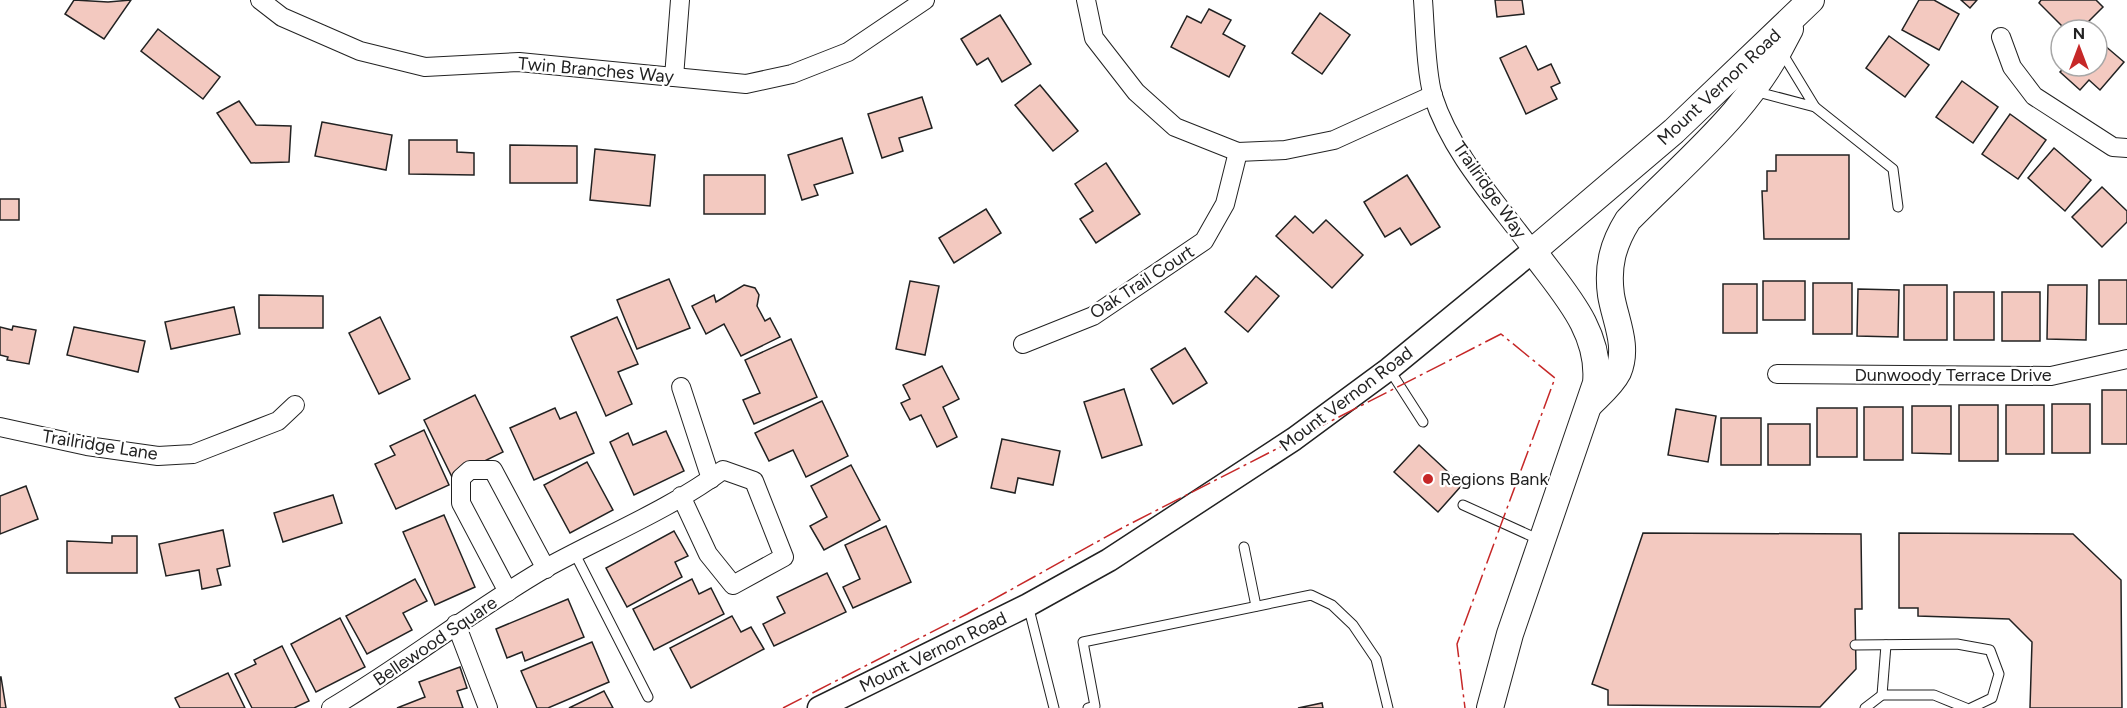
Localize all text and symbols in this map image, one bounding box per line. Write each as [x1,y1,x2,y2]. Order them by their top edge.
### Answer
north arrow [2049,18,2109,78]
street label: Mount Vernon Road [1653,24,1785,150]
text: N [2073,24,2085,43]
street label: Twin Branches Way [517,52,675,88]
street label: Trailridge Way [1449,137,1532,243]
street label: Oak Trail Court [1086,240,1198,324]
street label: Mount Vernon Road [1275,342,1417,456]
street label: Dunwoody Terrace Drive [1854,364,2052,386]
street label: Trailridge Lane [41,425,159,465]
place label: Regions Bank [1440,468,1548,490]
marker: Regions Bank [1421,472,1435,486]
street label: Bellewood Square [369,591,501,691]
street label: Mount Vernon Road [856,607,1010,697]

